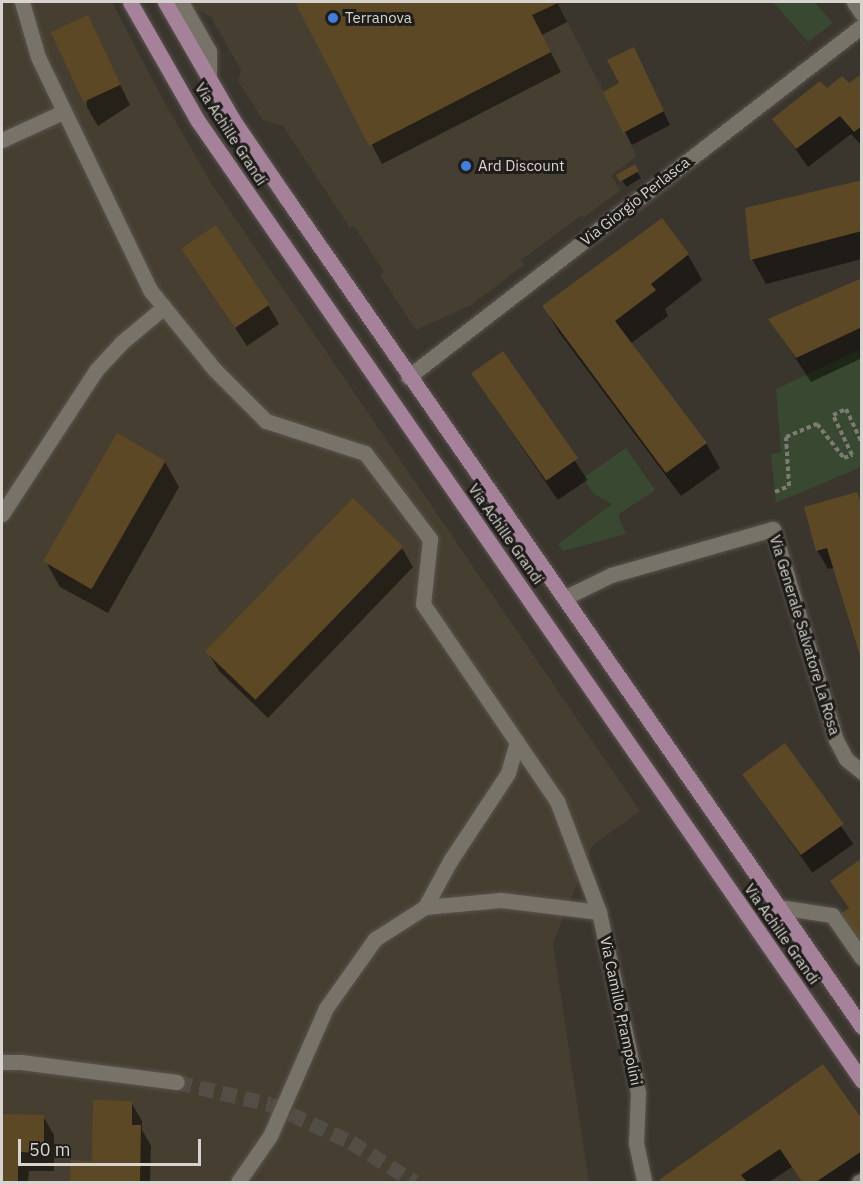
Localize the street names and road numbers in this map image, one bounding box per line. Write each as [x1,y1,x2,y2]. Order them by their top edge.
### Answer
street label: Via Achille Grandi [191,79,271,189]
street label: Via Giorgio Perlasca [577,153,693,249]
street label: Via Achille Grandi [465,480,547,588]
street label: Via Generale Salvatore La Rosa [766,533,844,737]
street label: Via Achille Grandi [741,880,823,988]
street label: Via Camillo Prampolini [596,935,646,1087]

